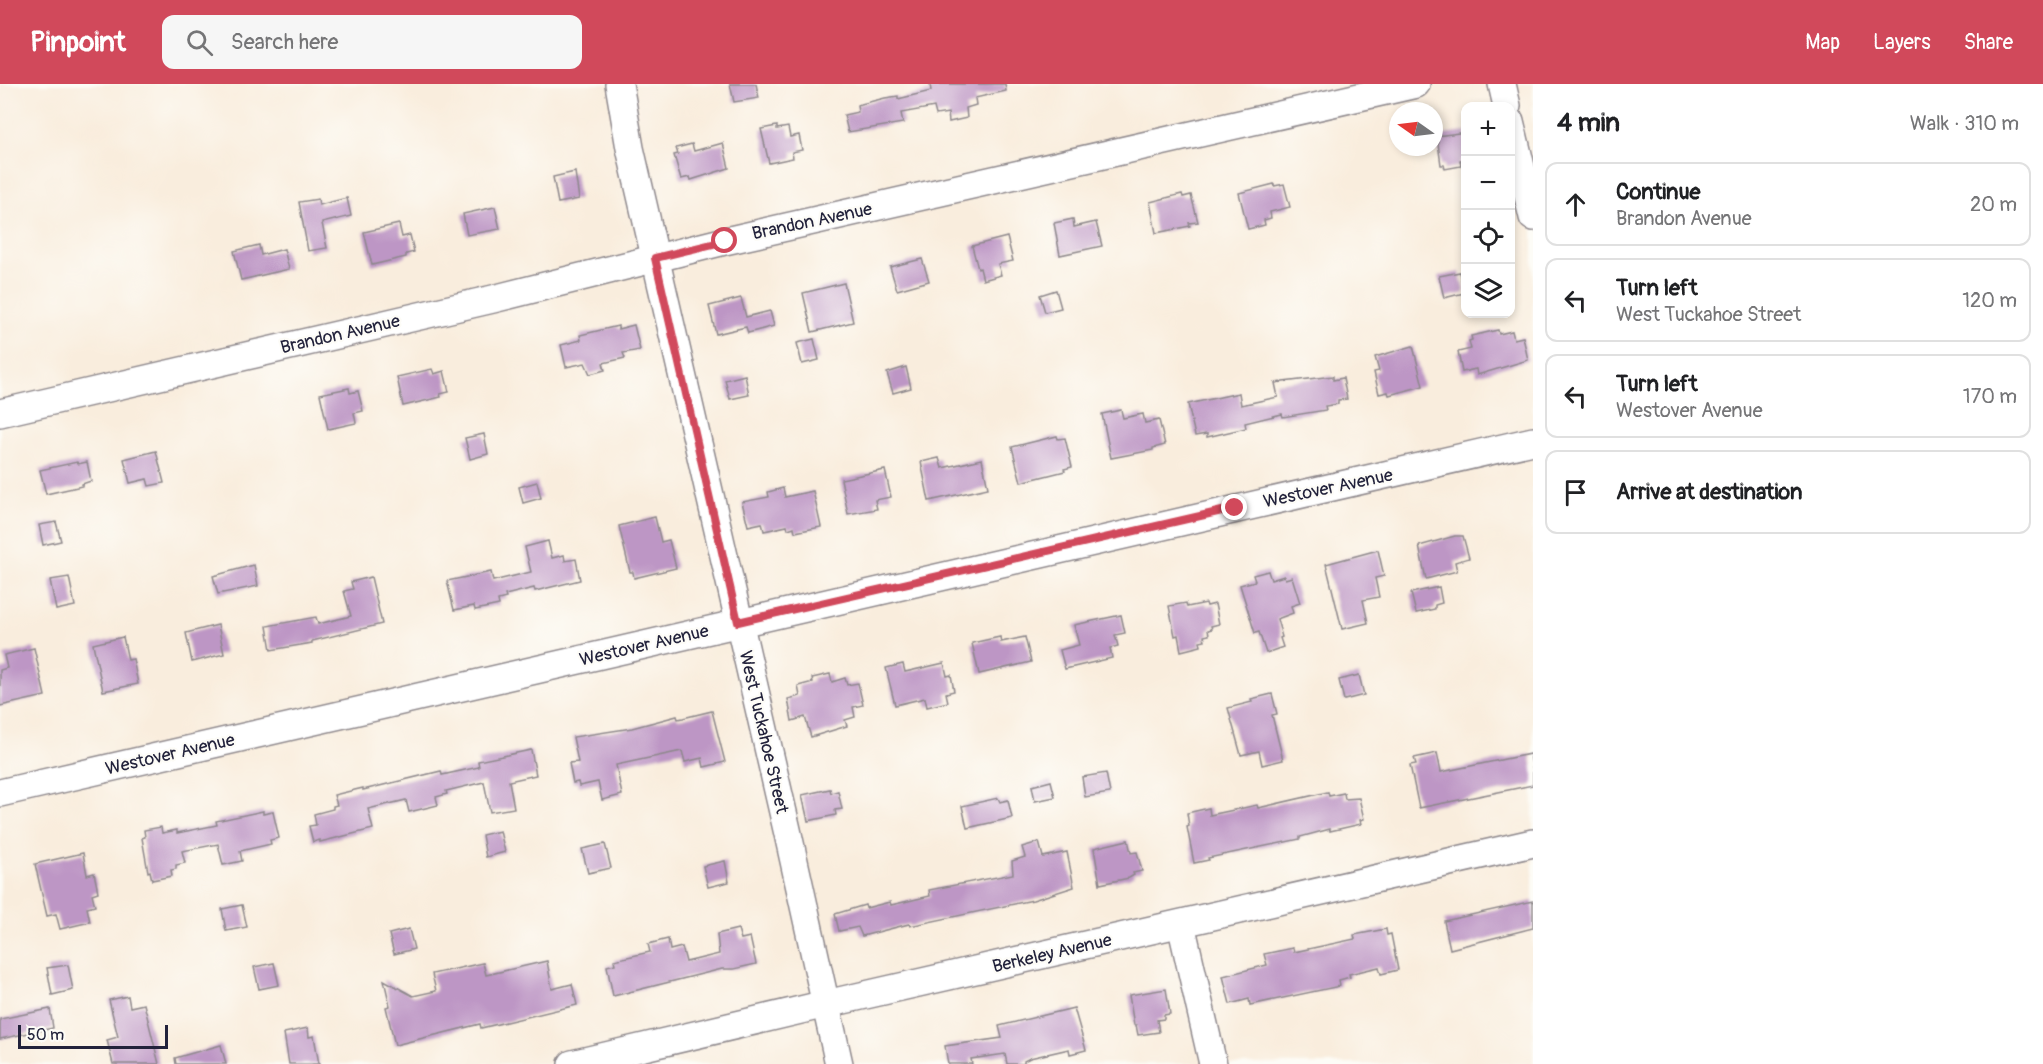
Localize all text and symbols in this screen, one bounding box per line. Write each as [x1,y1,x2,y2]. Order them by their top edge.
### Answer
search box [162,15,582,69]
text: Pinpoint [30,25,126,60]
icon: search [183,26,216,59]
text: Search here [231,28,338,56]
text: Map [1805,29,1840,56]
text: Layers [1873,29,1931,56]
text: Share [1964,29,2013,56]
north arrow [1389,102,1443,156]
map controls [1461,102,1515,318]
button: + [1461,102,1515,156]
text: 4 min [1557,107,1620,139]
text: Walk · 310 m [1910,111,2019,136]
button: − [1461,156,1515,210]
text: Continue [1616,178,1700,206]
icon: ahead [1559,188,1592,221]
text: 20 m [1970,192,2017,217]
street label: Brandon Avenue [750,198,874,245]
text: Brandon Avenue [1616,206,1752,231]
button: locate [1461,210,1515,264]
route start [711,227,737,253]
button: layers [1461,264,1515,318]
text: Turn left [1616,274,1698,302]
icon: left [1559,284,1592,317]
text: 120 m [1962,288,2017,313]
text: West Tuckahoe Street [1616,302,1801,327]
street label: Brandon Avenue [278,310,402,359]
text: Turn left [1616,370,1698,398]
icon: left [1559,380,1592,413]
text: 170 m [1963,384,2017,409]
text: Westover Avenue [1616,398,1763,423]
street label: Westover Avenue [1261,464,1395,513]
icon: arrive [1559,476,1592,509]
text: Arrive at destination [1616,478,1802,506]
route end [1221,494,1247,520]
street label: Westover Avenue [577,619,711,672]
street label: West Tuckahoe Street [734,648,794,817]
street label: Westover Avenue [103,728,237,781]
street label: Berkeley Avenue [990,929,1114,978]
scale bar [18,1022,168,1050]
text: 50 m [27,1025,64,1045]

